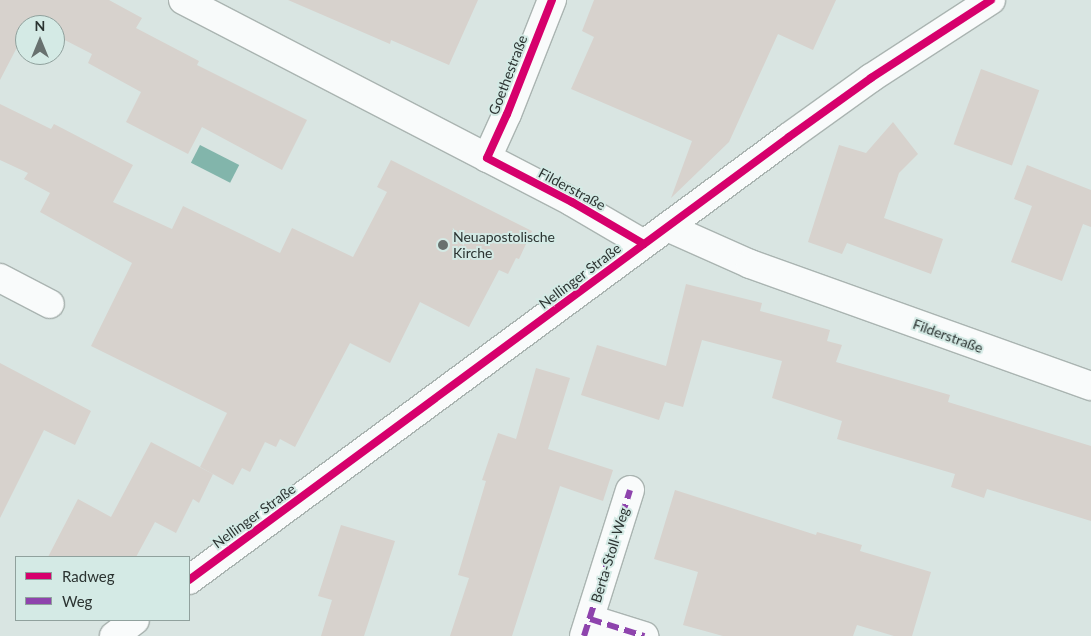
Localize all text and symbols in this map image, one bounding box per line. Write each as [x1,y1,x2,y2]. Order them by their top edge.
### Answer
north arrow [15,15,65,65]
text: N [35,17,45,34]
street label: Goethestraße [485,33,531,117]
street label: Filderstraße [536,164,608,214]
place label: Neuapostolische Kirche [453,229,555,262]
marker: Neuapostolische Kirche [437,239,449,251]
street label: Nellinger Straße [536,240,624,312]
street label: Filderstraße [911,316,985,356]
street label: Nellinger Straße [209,480,299,552]
street label: Berta-Stoll-Weg [588,505,632,605]
legend [15,556,190,621]
text: Radweg [62,567,115,585]
text: Weg [62,592,92,610]

